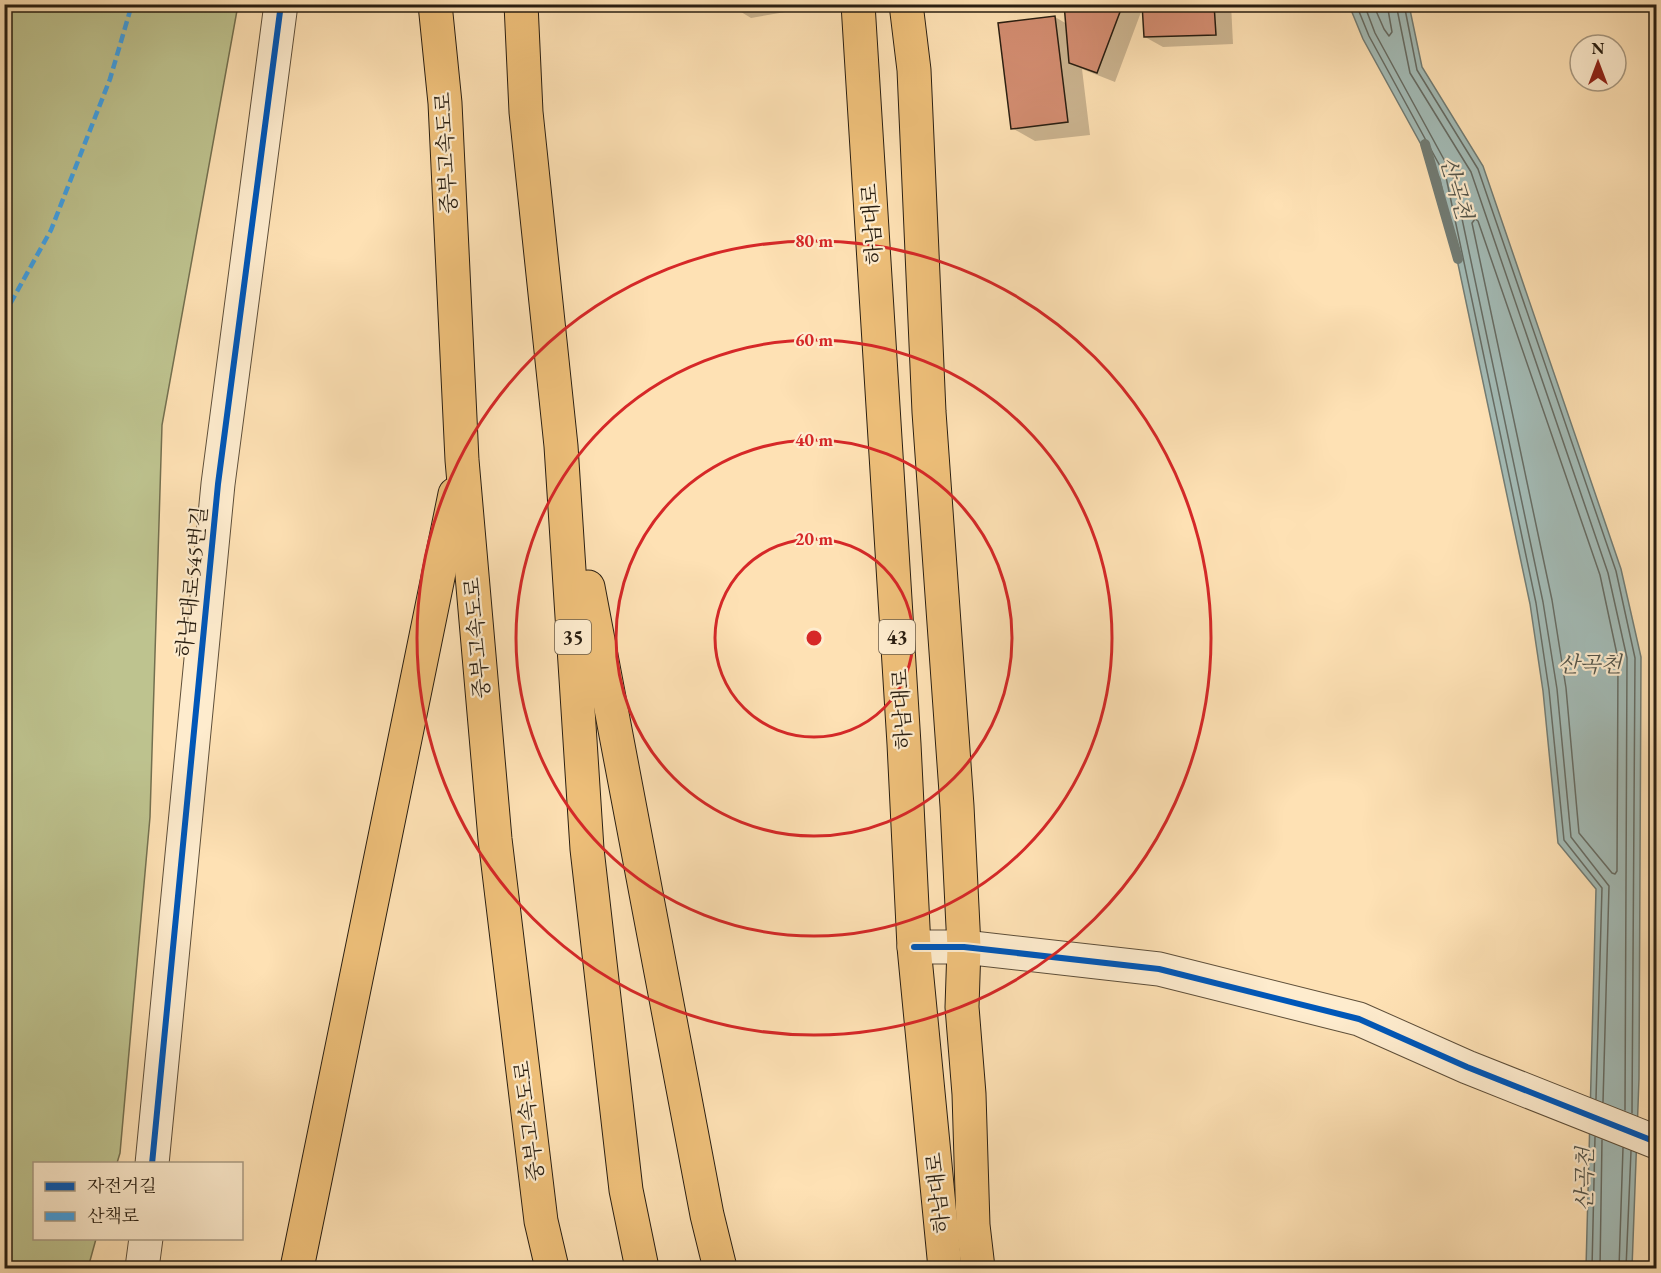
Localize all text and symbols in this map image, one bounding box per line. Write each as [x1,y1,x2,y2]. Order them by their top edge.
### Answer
north arrow [1568,33,1628,93]
text: N [1592,38,1605,59]
street label: 중부고속도로 [429,92,462,215]
water label: 산곡천 [1434,153,1480,224]
street label: 하남대로 [855,183,888,265]
text: 80 m [795,229,833,252]
text: 60 m [795,328,833,351]
text: 40 m [795,428,833,451]
street label: 하남대로545번길 [170,505,213,659]
text: 20 m [795,527,833,550]
street label: 중부고속도로 [458,576,495,700]
road number: 35 [555,620,591,654]
road number: 43 [879,620,915,654]
centre of rings [804,628,824,648]
water label: 산곡천 [1558,650,1624,679]
street label: 하남대로 [886,668,917,750]
street label: 중부고속도로 [508,1059,549,1183]
water label: 산곡천 [1569,1145,1600,1211]
street label: 하남대로 [920,1151,955,1235]
legend [33,1162,243,1240]
text: 자전거길 [87,1174,157,1197]
text: 산책로 [87,1204,139,1227]

